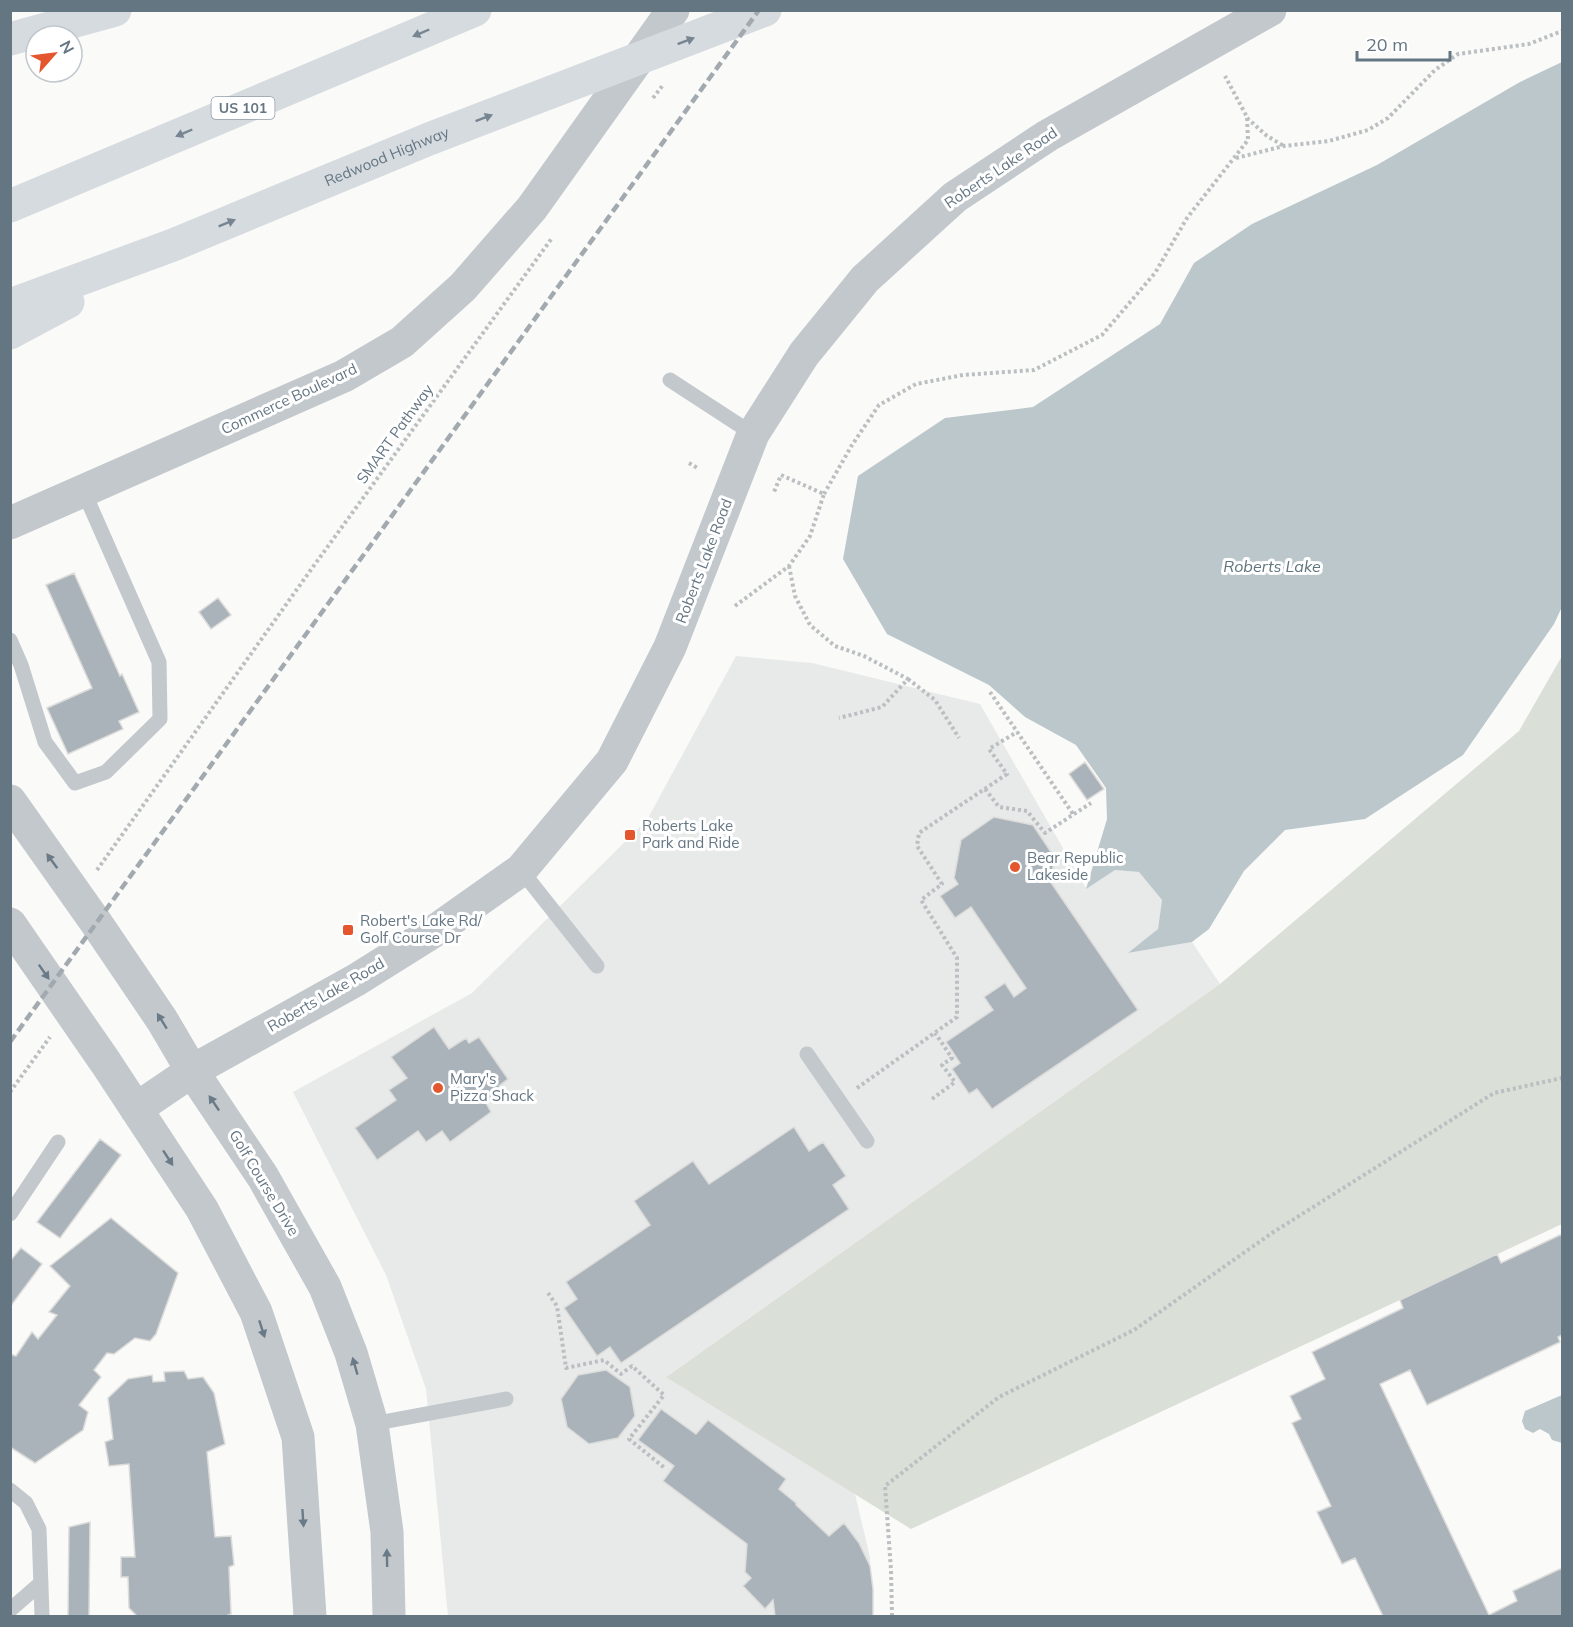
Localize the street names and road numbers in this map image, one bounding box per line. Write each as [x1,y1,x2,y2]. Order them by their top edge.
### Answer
road number: US 101 [212,97,274,119]
street label: Redwood Highway [321,122,452,190]
street label: Roberts Lake Road [941,123,1061,212]
street label: Commerce Boulevard [218,359,360,438]
street label: SMART Pathway [352,380,437,487]
street label: Roberts Lake Road [671,496,736,626]
street label: Roberts Lake Road [264,953,388,1036]
street label: Golf Course Drive [225,1126,304,1239]

